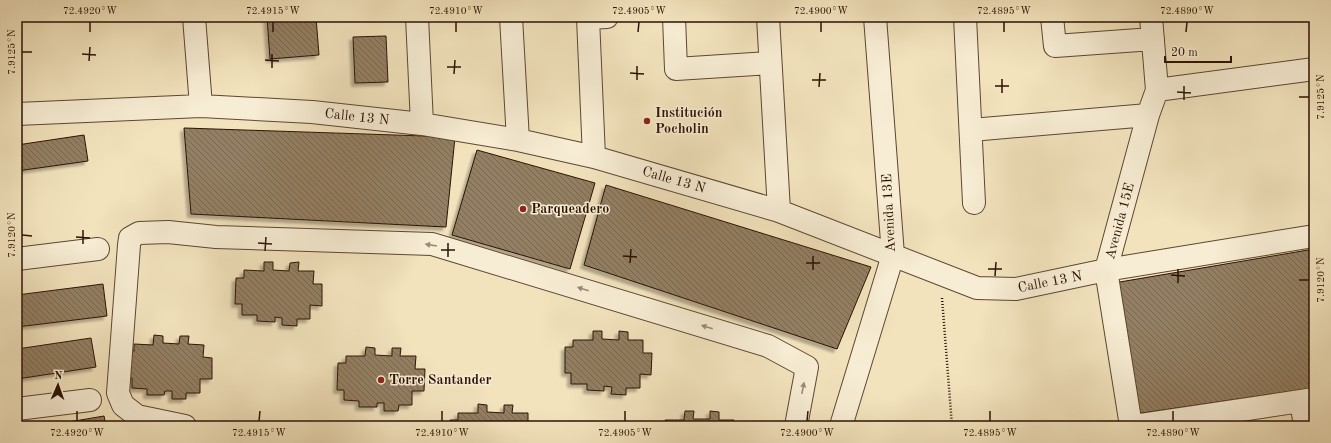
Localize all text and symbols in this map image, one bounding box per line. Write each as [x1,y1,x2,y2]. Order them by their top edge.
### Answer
text: 72.4920°W [63,6,117,16]
text: 72.4915°W [246,6,300,16]
text: 72.4910°W [429,6,483,16]
text: 72.4905°W [612,6,666,16]
text: 72.4900°W [794,6,848,16]
text: 72.4895°W [977,6,1031,16]
text: 72.4890°W [1160,6,1214,16]
text: 7.9125°N [7,29,17,75]
scale bar [1165,38,1231,64]
text: 20 m [1171,47,1198,59]
text: 7.9125°N [1316,74,1326,120]
place label: Institución Pocholin [655,106,723,136]
street label: Calle 13 N [324,107,390,127]
marker: Institución Pocholin [642,116,652,126]
street label: Calle 13 N [641,164,707,196]
street label: Avenida 13E [880,173,898,253]
street label: Avenida 15E [1103,181,1137,261]
place label: Parqueadero [531,202,609,216]
marker: Parqueadero [518,204,528,214]
text: 7.9120°N [7,212,17,258]
one-way arrow [425,242,437,248]
text: 7.9120°N [1316,257,1326,303]
street label: Calle 13 N [1017,269,1084,295]
one-way arrow [576,286,588,292]
one-way arrow [700,324,712,330]
north arrow [38,365,78,405]
text: N [54,371,63,382]
place label: Torre Santander [389,373,492,387]
marker: Torre Santander [376,375,386,385]
one-way arrow [801,382,807,394]
text: 72.4920°W [50,428,104,438]
text: 72.4915°W [232,428,286,438]
text: 72.4910°W [415,428,469,438]
text: 72.4905°W [598,428,652,438]
text: 72.4900°W [780,428,834,438]
text: 72.4895°W [963,428,1017,438]
text: 72.4890°W [1146,428,1200,438]

